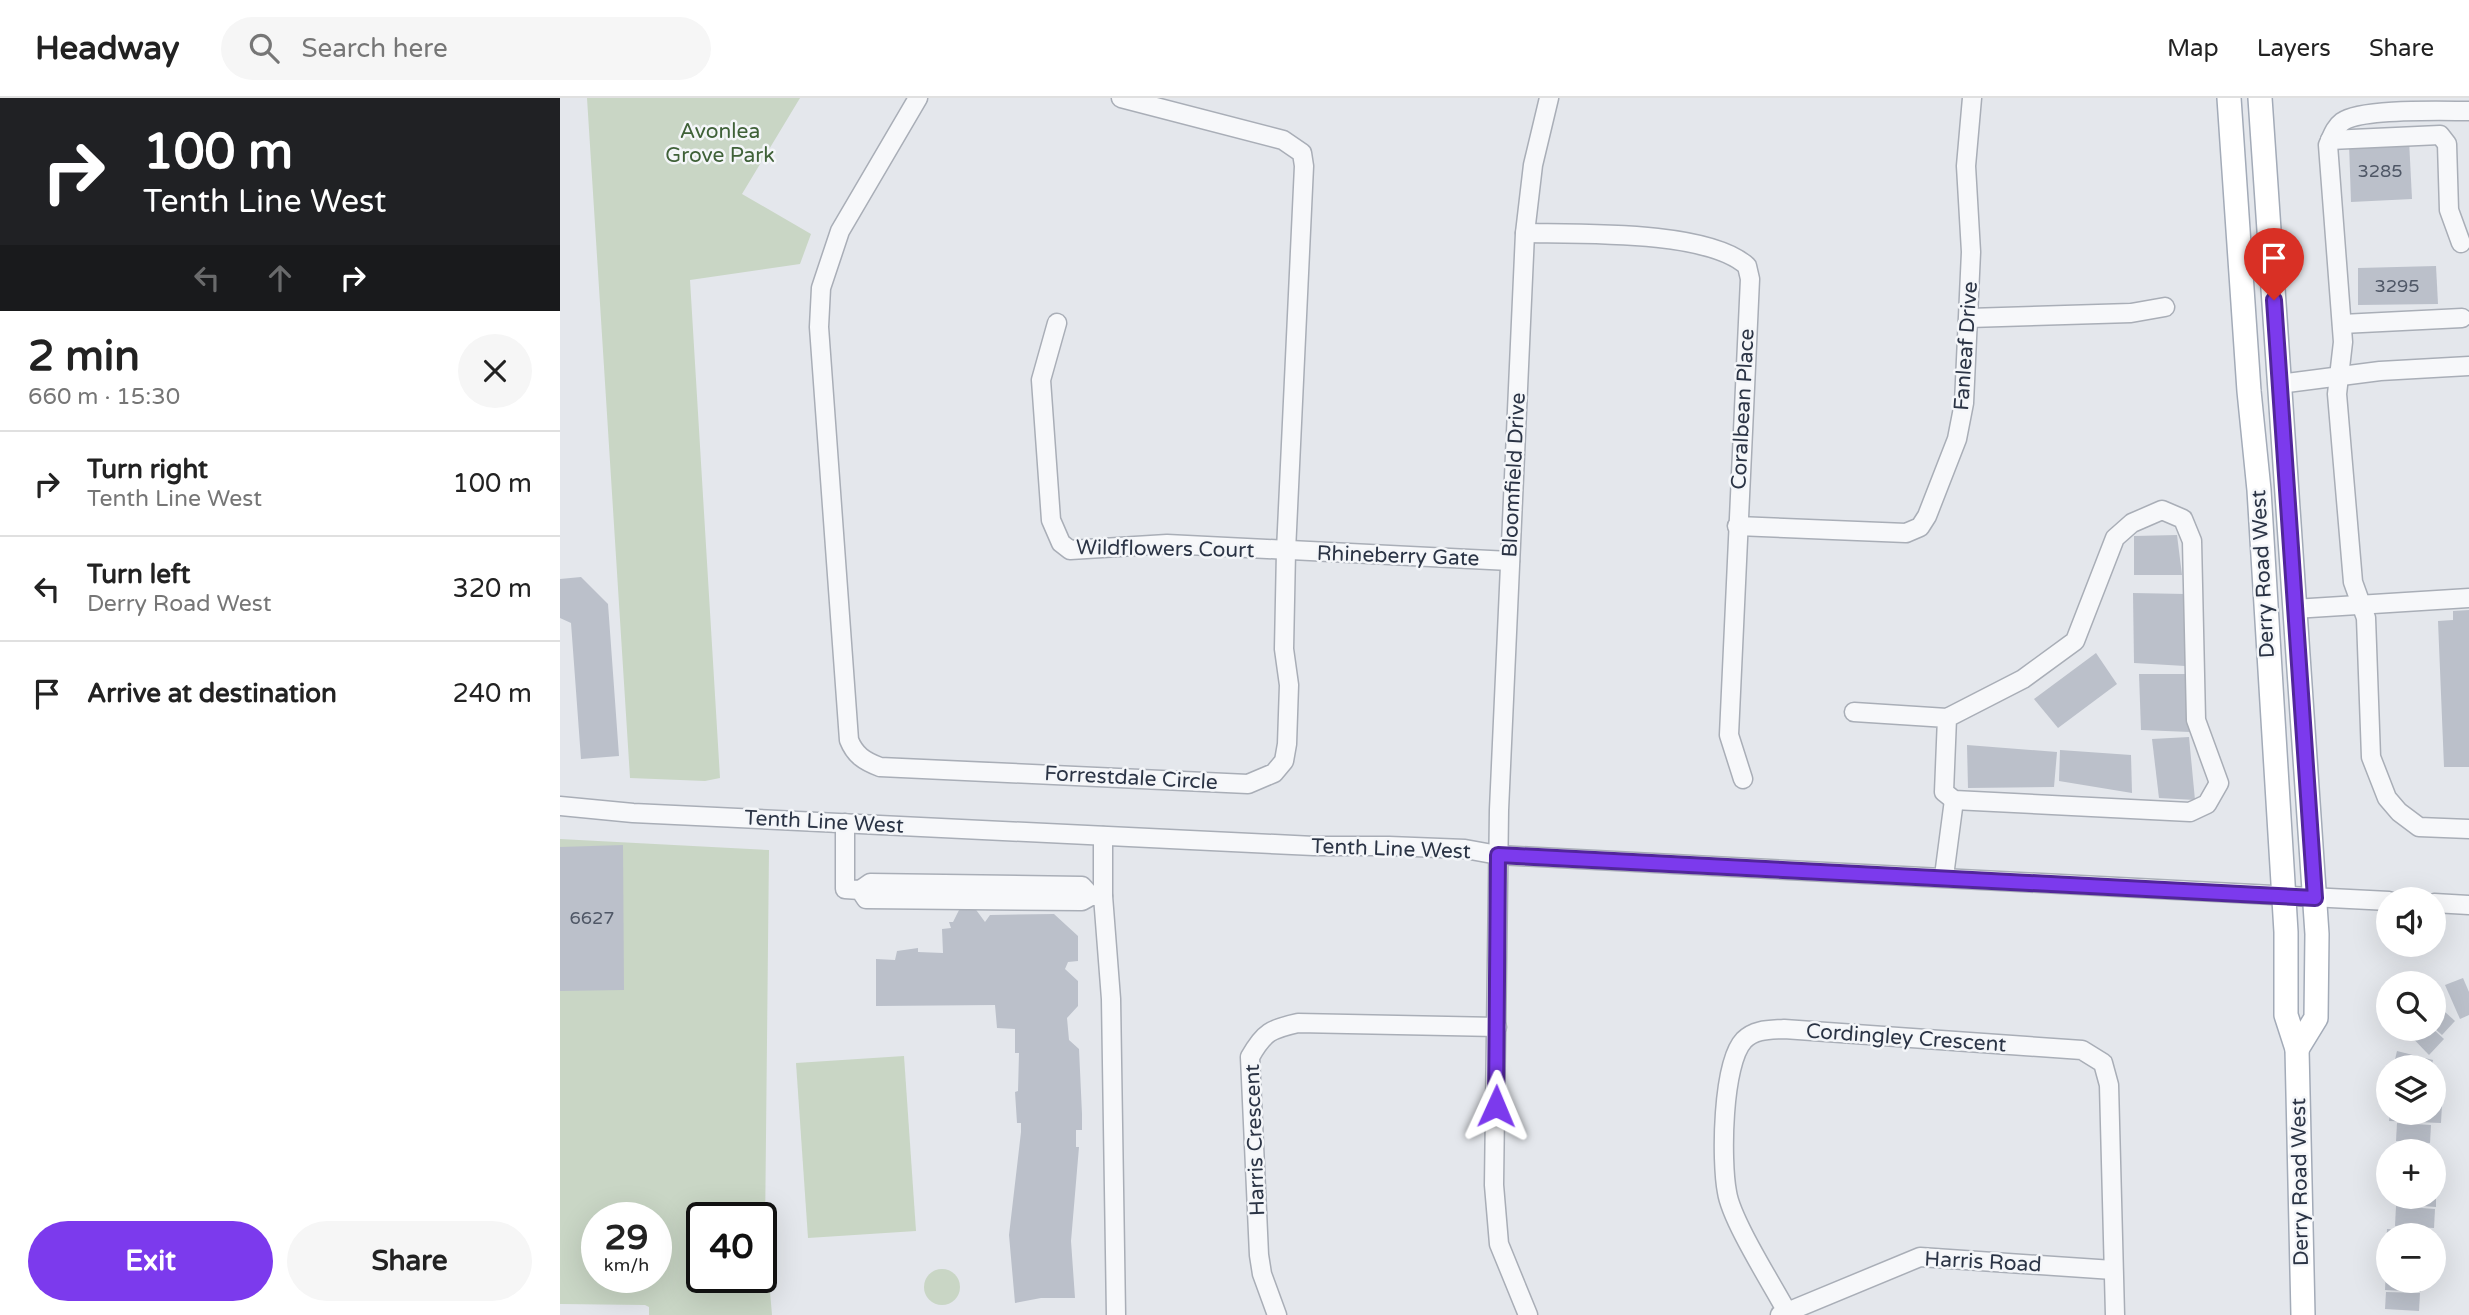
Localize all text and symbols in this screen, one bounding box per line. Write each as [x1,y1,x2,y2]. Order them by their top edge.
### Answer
search box [221,17,711,80]
text: Headway [35,29,179,68]
icon: search [245,29,283,67]
text: Search here [301,33,448,64]
text: Map [2167,34,2219,63]
text: Layers [2257,34,2331,63]
text: Share [2369,34,2434,63]
park label: Avonlea Grove Park [665,119,775,168]
text: 100 m [143,123,293,182]
icon: right [28,126,119,217]
house number: 3285 [2357,160,2403,182]
text: Tenth Line West [143,183,387,221]
pin [2244,228,2304,300]
icon: arrive [2255,239,2293,277]
icon: left [188,259,226,297]
icon: ahead [261,259,299,297]
icon: right [334,259,372,297]
house number: 3295 [2374,275,2420,297]
street label: Fanleaf Drive [1949,280,1983,412]
street label: Coralbean Place [1726,328,1760,490]
text: 2 min [28,331,140,382]
button: close [458,334,532,408]
text: 660 m · 15:30 [28,383,180,411]
street label: Bloomfield Drive [1497,392,1531,558]
text: Turn right [87,454,208,485]
icon: right [28,465,66,503]
text: 100 m [452,468,532,499]
text: Tenth Line West [87,485,262,513]
street label: Derry Road West [2246,489,2280,659]
street label: Wildflowers Court [1076,535,1254,563]
street label: Rhineberry Gate [1316,541,1480,571]
text: Turn left [87,559,190,590]
icon: left [28,570,66,608]
text: 320 m [452,573,532,604]
text: Derry Road West [87,590,272,618]
icon: arrive [28,675,66,713]
text: Arrive at destination [87,678,337,709]
text: 240 m [452,678,532,709]
street label: Forrestdale Circle [1044,761,1219,795]
street label: Tenth Line West [744,805,904,839]
street label: Tenth Line West [1311,834,1471,864]
map controls [2376,887,2446,1293]
button: sound [2376,887,2446,957]
house number: 6627 [569,907,615,929]
button: search [2376,971,2446,1041]
street label: Cordingley Crescent [1805,1019,2007,1057]
button: layers [2376,1055,2446,1125]
street label: Harris Crescent [1240,1064,1270,1216]
position arrow [1459,1069,1533,1143]
street label: Derry Road West [2286,1098,2314,1266]
button: + [2376,1139,2446,1209]
speed limit sign: 40 [686,1202,777,1293]
text: 29 [605,1217,648,1259]
button: Exit [28,1221,273,1301]
button: Share [287,1221,532,1301]
button: − [2376,1223,2446,1293]
street label: Harris Road [1924,1246,2042,1278]
text: km/h [604,1254,649,1276]

